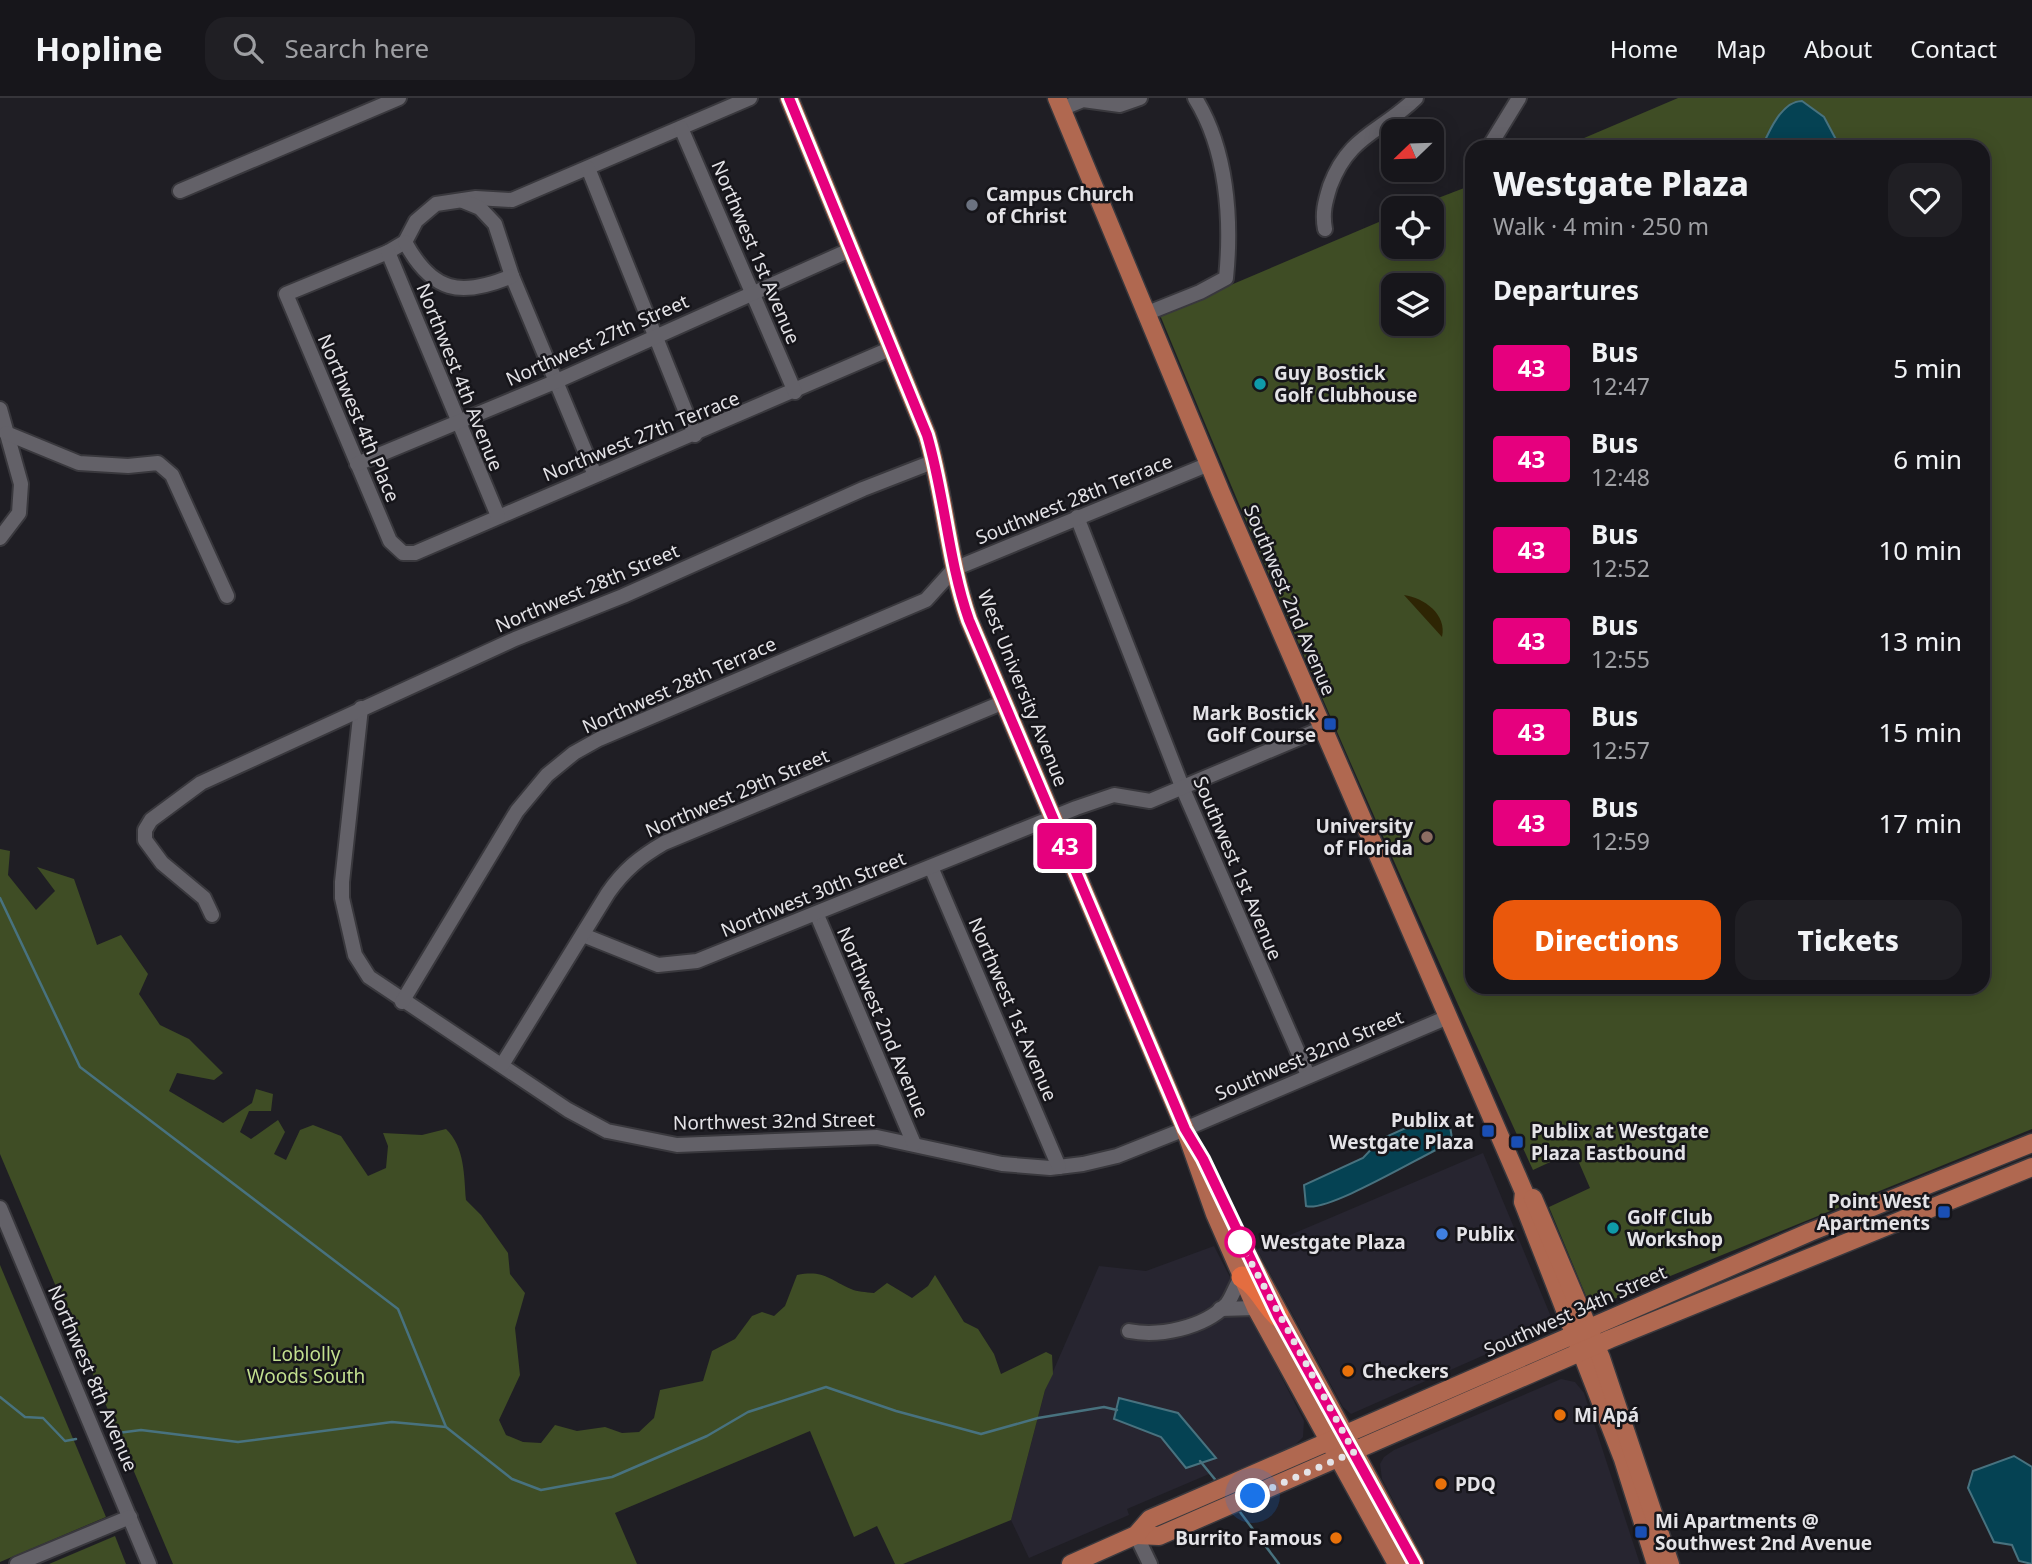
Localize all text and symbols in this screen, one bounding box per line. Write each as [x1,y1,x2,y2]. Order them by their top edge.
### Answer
search box [205,17,695,80]
text: Hopline [35,26,163,71]
icon: search [229,29,267,67]
text: Search here [285,30,429,66]
text: Home [1610,32,1678,65]
text: Map [1716,32,1766,65]
text: About [1804,32,1872,65]
text: Contact [1910,32,1997,65]
north arrow [1381,119,1444,182]
map controls [1381,119,1444,336]
street label: Northwest 1st Avenue [705,156,807,348]
text: Westgate Plaza [1493,161,1749,206]
button: heart [1888,163,1962,237]
place label: Campus Church of Christ [986,181,1134,229]
button: locate [1381,196,1444,259]
marker: Campus Church of Christ [964,197,980,213]
text: Walk · 4 min · 250 m [1493,210,1709,242]
text: Departures [1493,272,1639,308]
button: layers [1381,273,1444,336]
street label: Northwest 4th Avenue [410,279,510,475]
street label: Northwest 27th Street [502,288,693,392]
street label: Northwest 4th Place [312,330,406,506]
text: Bus [1591,334,1638,370]
text: 5 min [1893,350,1962,386]
text: 43 [1518,351,1545,384]
place label: Guy Bostick Golf Clubhouse [1274,360,1417,408]
text: 12:47 [1591,370,1650,402]
marker: Guy Bostick Golf Clubhouse [1252,376,1268,392]
street label: Northwest 27th Terrace [539,385,743,487]
text: Bus [1591,425,1638,461]
text: 6 min [1893,441,1962,477]
text: 43 [1518,442,1545,475]
street label: Southwest 28th Terrace [972,448,1176,550]
text: 12:48 [1591,461,1650,493]
street label: Southwest 2nd Avenue [1238,501,1342,699]
text: Bus [1591,516,1638,552]
text: 10 min [1878,532,1962,568]
text: 43 [1518,533,1545,566]
street label: Northwest 28th Street [491,537,683,639]
text: 12:52 [1591,552,1650,584]
street label: West University Avenue [972,586,1074,790]
text: Bus [1591,607,1638,643]
text: 13 min [1878,623,1962,659]
text: 43 [1518,624,1545,657]
street label: Northwest 28th Terrace [578,630,780,740]
text: 12:55 [1591,643,1650,675]
text: Bus [1591,698,1638,734]
place label: Mark Bostick Golf Course [1192,700,1316,748]
text: 15 min [1878,714,1962,750]
text: 43 [1518,715,1545,748]
marker: Mark Bostick Golf Course [1322,716,1338,732]
text: 12:57 [1591,734,1650,766]
street label: Northwest 29th Street [641,742,833,844]
street label: Southwest 1st Avenue [1187,772,1289,964]
text: Bus [1591,789,1638,825]
text: 17 min [1878,805,1962,841]
text: 43 [1518,806,1545,839]
place label: University of Florida [1316,813,1413,861]
line badge: 43 [1034,823,1096,869]
text: 12:59 [1591,825,1650,857]
text: 43 [1051,829,1079,862]
marker: University of Florida [1419,829,1435,845]
street label: Northwest 30th Street [717,845,909,943]
button: Directions [1493,900,1721,980]
button: Tickets [1735,900,1962,980]
street label: Northwest 1st Avenue [962,913,1064,1105]
street label: Northwest 2nd Avenue [831,923,935,1121]
street label: Southwest 32nd Street [1211,1004,1407,1106]
street label: Northwest 32nd Street [673,1106,875,1136]
place label: Publix at Westgate Plaza [1329,1107,1474,1155]
place label: Publix at Westgate Plaza Eastbound [1531,1118,1709,1166]
marker: Publix at Westgate Plaza [1480,1123,1496,1139]
marker: Publix at Westgate Plaza Eastbound [1509,1134,1525,1150]
place label: Point West Apartments [1817,1188,1930,1236]
place label: Golf Club Workshop [1627,1204,1723,1252]
marker: Point West Apartments [1936,1204,1952,1220]
marker: Golf Club Workshop [1605,1220,1621,1236]
place label: Publix [1456,1221,1515,1247]
marker: Publix [1434,1226,1450,1242]
marker: Westgate Plaza [1225,1227,1255,1257]
place label: Westgate Plaza [1261,1229,1406,1255]
street label: Southwest 34th Street [1480,1259,1670,1363]
street label: Northwest 8th Avenue [42,1281,144,1475]
park label: Loblolly Woods South [247,1341,365,1389]
place label: Checkers [1362,1358,1449,1384]
marker: Checkers [1340,1363,1356,1379]
place label: Mi Apá [1574,1402,1639,1428]
marker: Mi Apá [1552,1407,1568,1423]
place label: PDQ [1455,1471,1496,1497]
marker: PDQ [1433,1476,1449,1492]
your location [1235,1478,1270,1513]
place label: Mi Apartments @ Southwest 2nd Avenue [1655,1508,1872,1556]
marker: Mi Apartments @ Southwest 2nd Avenue [1633,1524,1649,1540]
place label: Burrito Famous [1175,1525,1322,1551]
marker: Burrito Famous [1328,1530,1344,1546]

